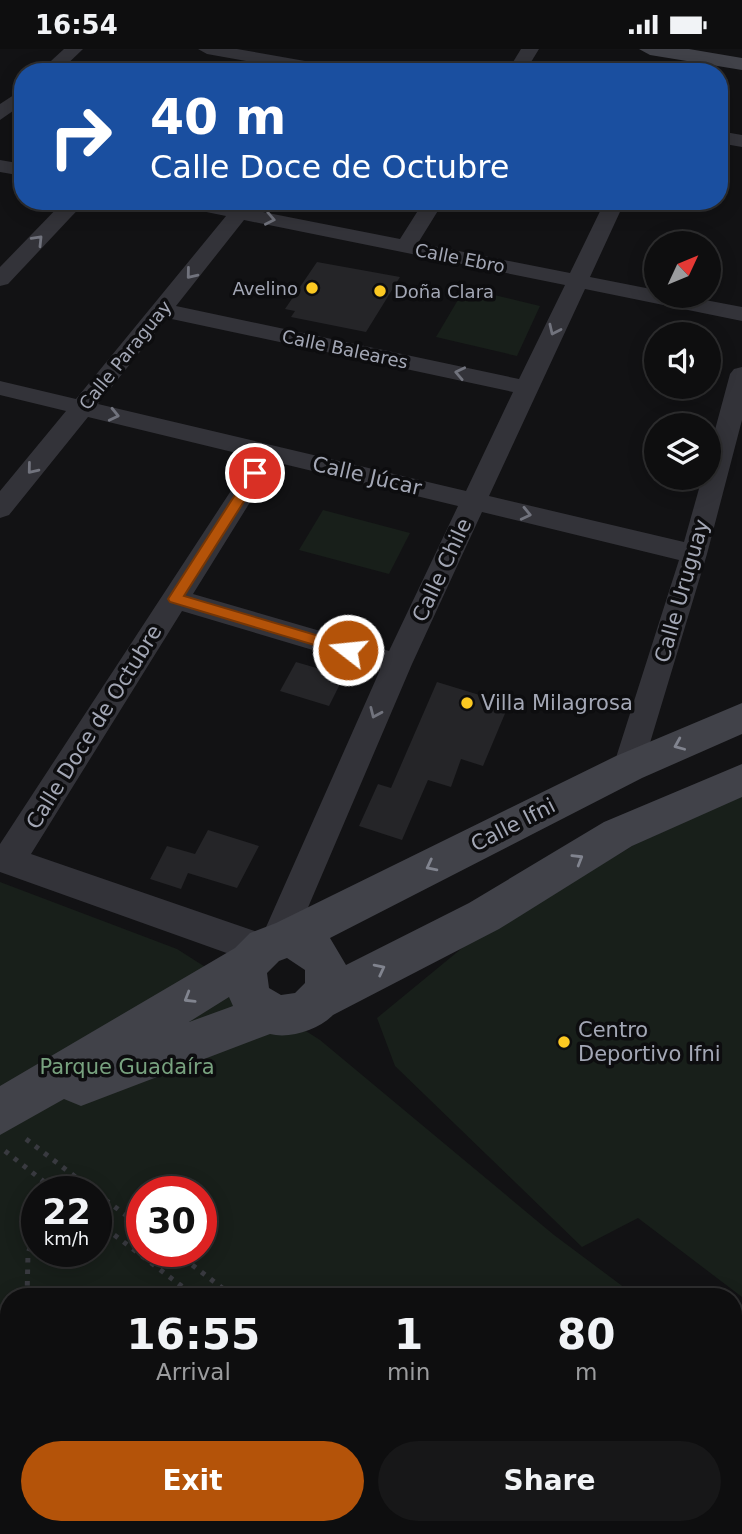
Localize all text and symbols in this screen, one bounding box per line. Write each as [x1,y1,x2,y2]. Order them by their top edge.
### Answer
text: 16:54 [35,10,118,40]
text: 40 m [150,89,286,146]
icon: right [35,91,126,182]
text: Calle Doce de Octubre [150,148,510,186]
one-way arrow [264,211,276,226]
north arrow [644,231,721,308]
map controls [644,231,721,490]
one-way arrow [29,235,42,248]
street label: Calle Ebro [413,239,507,277]
one-way arrow [187,266,200,278]
place label: Avelino [233,278,298,299]
marker: Avelino [304,280,320,296]
place label: Doña Clara [394,281,494,302]
marker: Doña Clara [372,283,388,299]
street label: Calle Paraguay [75,296,176,414]
one-way arrow [548,322,562,335]
button: sound [644,322,721,399]
street label: Calle Baleares [280,325,410,373]
one-way arrow [455,367,467,382]
one-way arrow [108,407,120,421]
button: layers [644,413,721,490]
pin [225,443,285,503]
street label: Calle Júcar [310,452,424,500]
icon: arrive [236,454,274,492]
one-way arrow [28,462,41,474]
one-way arrow [520,505,532,520]
street label: Calle Chile [408,514,476,626]
street label: Calle Uruguay [650,517,714,665]
position arrow [311,613,385,687]
street label: Calle Doce de Octubre [21,621,167,833]
place label: Villa Milagrosa [481,691,633,715]
marker: Villa Milagrosa [459,695,475,711]
one-way arrow [369,706,383,719]
one-way arrow [674,737,687,751]
street label: Calle Ifni [467,794,559,856]
one-way arrow [571,854,584,867]
one-way arrow [426,858,438,872]
one-way arrow [372,963,385,977]
one-way arrow [184,990,197,1003]
place label: Centro Deportivo Ifni [578,1018,721,1066]
marker: Centro Deportivo Ifni [556,1034,572,1050]
park label: Parque Guadaíra [39,1055,215,1079]
speed limit sign: 30 [126,1176,217,1267]
text: 22 [42,1192,91,1232]
text: km/h [44,1228,89,1249]
text: 16:55 [127,1310,260,1359]
text: 1 [394,1310,423,1359]
text: 80 [557,1310,615,1359]
text: Arrival [156,1359,231,1385]
text: min [387,1359,430,1385]
text: m [575,1359,597,1385]
button: Exit [21,1441,364,1521]
button: Share [378,1441,721,1521]

